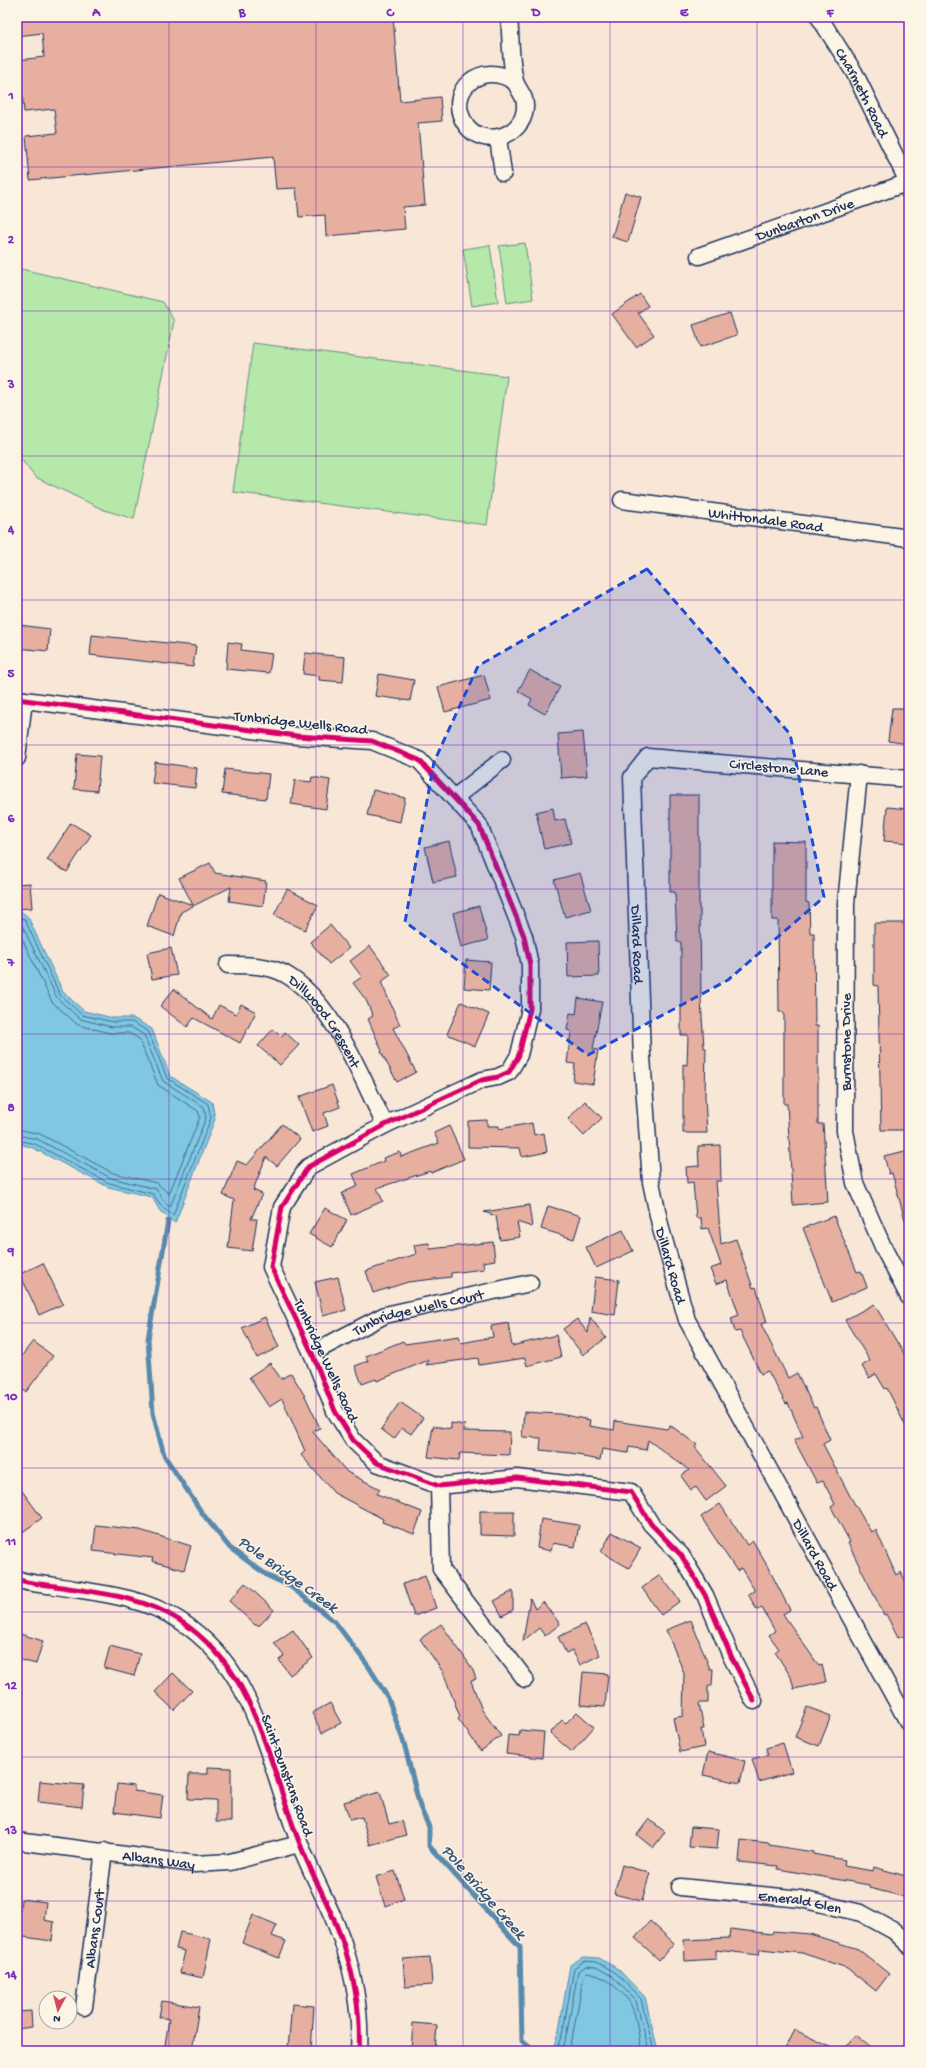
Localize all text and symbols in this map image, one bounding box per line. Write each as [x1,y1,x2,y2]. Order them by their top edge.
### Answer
text: A [91,6,101,21]
text: B [238,6,247,21]
text: C [385,6,395,21]
text: D [531,6,541,21]
text: E [680,6,689,21]
text: F [826,6,835,21]
street label: Charmeth Road [830,45,892,142]
text: 1 [7,89,14,104]
street label: Dunbarton Drive [753,195,857,247]
text: 2 [8,233,15,248]
text: 3 [7,378,15,393]
street label: Whittondale Road [707,504,825,538]
text: 4 [7,523,15,538]
text: 5 [8,667,15,682]
street label: Tunbridge Wells Road [232,708,370,740]
street label: Circlestone Lane [729,756,829,782]
text: 6 [8,812,15,827]
street label: Dillard Road [626,904,646,985]
text: 7 [7,956,16,971]
street label: Dillwood Crescent [283,971,364,1073]
street label: Burnstone Drive [838,993,856,1092]
text: 8 [7,1101,15,1116]
street label: Dillard Road [650,1225,689,1307]
text: 9 [7,1245,15,1260]
street label: Tunbridge Wells Court [350,1286,487,1341]
street label: Tunbridge Wells Road [288,1295,362,1426]
text: 10 [4,1390,18,1405]
street label: Dillard Road [787,1516,841,1595]
water label: Pole Bridge Creek [233,1533,342,1619]
text: 11 [5,1535,16,1550]
text: 12 [4,1679,17,1694]
street label: Saint Dunstans Road [256,1712,317,1840]
text: 13 [4,1824,17,1839]
water label: Pole Bridge Creek [436,1842,530,1946]
street label: Albans Way [121,1848,197,1875]
street label: Albans Court [82,1887,110,1969]
street label: Emerald Glen [757,1888,843,1919]
text: 14 [4,1968,18,1983]
north arrow [38,1990,78,2030]
text: N [53,2012,61,2024]

